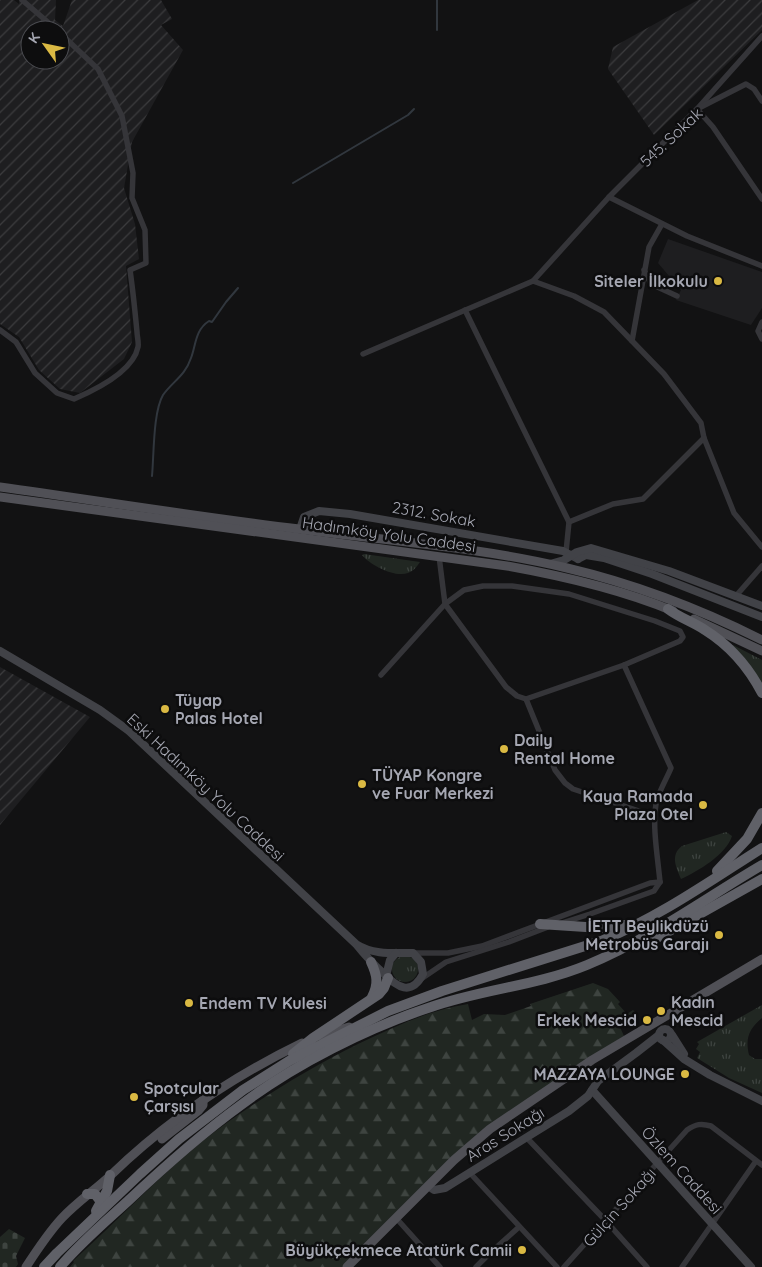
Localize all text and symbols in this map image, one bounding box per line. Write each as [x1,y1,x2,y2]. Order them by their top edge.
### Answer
north arrow [20,20,70,70]
text: K [24,29,44,47]
street label: 545. Sokak [636,103,706,171]
place label: Siteler İlkokulu [594,271,708,291]
marker: Siteler İlkokulu [712,275,724,287]
street label: 2312. Sokak [391,497,477,531]
street label: Hadımköy Yolu Caddesi [301,512,477,556]
place label: Tüyap Palas Hotel [175,690,263,728]
marker: Tüyap Palas Hotel [159,703,171,715]
street label: Eski Hadımköy Yolu Caddesi [123,709,289,865]
place label: Daily Rental Home [514,730,615,768]
marker: Daily Rental Home [498,743,510,755]
place label: TÜYAP Kongre ve Fuar Merkezi [372,765,494,803]
marker: TÜYAP Kongre ve Fuar Merkezi [356,778,368,790]
place label: Kaya Ramada Plaza Otel [583,786,693,824]
marker: Kaya Ramada Plaza Otel [697,799,709,811]
place label: İETT Beylikdüzü Metrobüs Garajı [585,916,709,954]
marker: İETT Beylikdüzü Metrobüs Garajı [713,929,725,941]
place label: Kadın Mescid [671,992,723,1030]
place label: Endem TV Kulesi [199,993,327,1013]
marker: Endem TV Kulesi [183,997,195,1009]
marker: Kadın Mescid [655,1005,667,1017]
place label: Erkek Mescid [537,1010,637,1030]
marker: Erkek Mescid [641,1014,653,1026]
place label: MAZZAYA LOUNGE [534,1064,675,1084]
marker: MAZZAYA LOUNGE [679,1068,691,1080]
place label: Spotçular Çarşısı [144,1078,219,1116]
marker: Spotçular Çarşısı [128,1091,140,1103]
street label: Aras Sokağı [462,1102,548,1166]
street label: Özlem Caddesi [637,1122,727,1218]
street label: Gülçin Sokağı [578,1163,660,1251]
place label: Büyükçekmece Atatürk Camii [285,1240,512,1260]
marker: Büyükçekmece Atatürk Camii [516,1244,528,1256]

